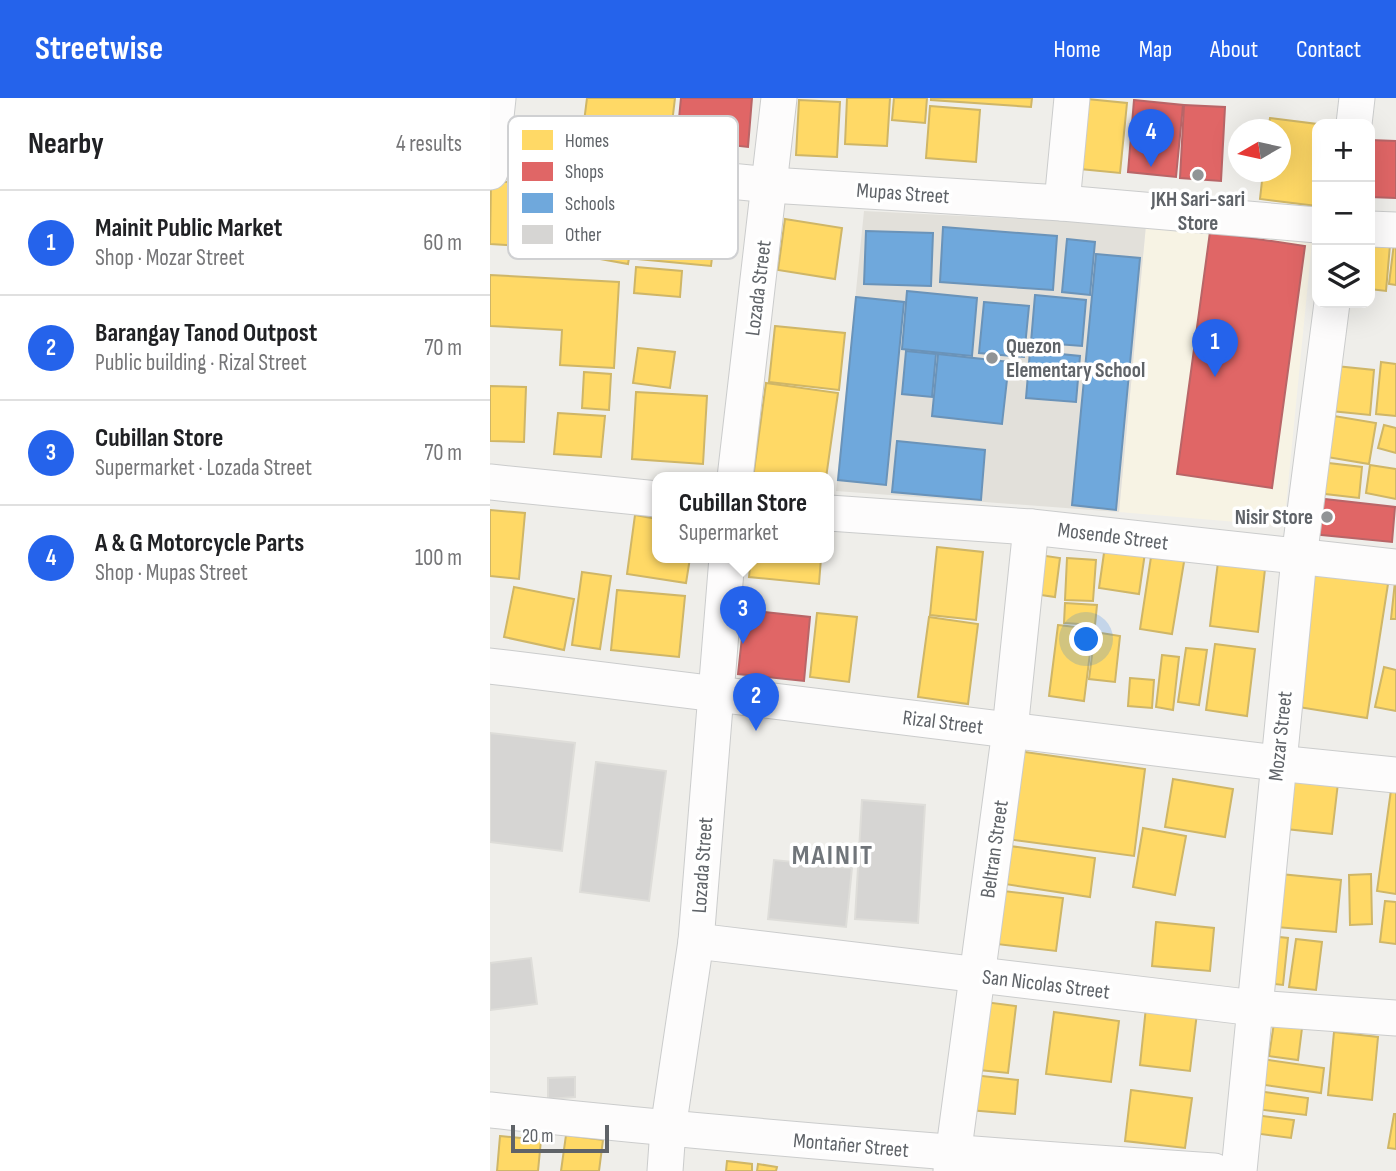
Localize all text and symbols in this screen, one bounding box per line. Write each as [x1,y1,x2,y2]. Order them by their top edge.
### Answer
text: Streetwise [35,29,163,69]
text: Home [1053,35,1101,64]
text: Map [1139,35,1172,64]
text: About [1210,35,1258,64]
text: Contact [1296,35,1361,64]
pin: 4 [1128,109,1174,167]
legend [508,116,738,259]
north arrow [1228,119,1291,182]
map controls [1312,119,1375,308]
button: + [1312,119,1375,182]
text: Nearby [28,126,104,162]
text: 4 results [396,130,462,158]
text: Homes [565,130,609,153]
text: Shops [565,161,604,184]
marker: JKH Sari-sari Store [1190,167,1206,183]
street label: Mupas Street [856,178,950,209]
button: − [1312,182,1375,245]
place label: JKH Sari-sari Store [1150,187,1245,236]
text: Schools [565,193,615,216]
text: Mainit Public Market [95,213,282,244]
text: Other [565,224,602,247]
text: 1 [46,229,56,257]
text: 60 m [423,229,462,257]
street label: Lozada Street [740,239,777,337]
text: Shop · Mozar Street [95,244,245,272]
button: layers [1312,245,1375,308]
text: Barangay Tanod Outpost [95,318,317,349]
pin: 1 [1192,319,1238,377]
text: 2 [46,334,56,362]
text: 70 m [424,334,462,362]
place label: Quezon Elementary School [1006,334,1145,383]
text: Public building · Rizal Street [95,349,307,377]
marker: Quezon Elementary School [984,350,1000,366]
text: Cubillan Store [95,423,223,454]
text: 3 [46,439,56,467]
text: 70 m [424,439,462,467]
text: Supermarket · Lozada Street [95,454,312,482]
popup [652,472,834,563]
text: Cubillan Store [679,488,807,519]
place label: Nisir Store [1235,505,1313,530]
marker: Nisir Store [1319,509,1335,525]
street label: Mosende Street [1056,517,1170,556]
text: Supermarket [679,519,779,547]
text: A & G Motorcycle Parts [95,528,304,559]
text: 4 [46,544,56,572]
text: 100 m [415,544,462,572]
text: Shop · Mupas Street [95,559,248,587]
pin: 3 [720,586,766,644]
your location [1069,622,1103,656]
pin: 2 [733,673,779,731]
street label: Mozar Street [1263,690,1298,782]
street label: Rizal Street [901,705,985,740]
street label: Beltran Street [975,799,1014,900]
street label: Lozada Street [687,816,718,914]
district label: MAINIT [792,839,874,872]
street label: San Nicolas Street [981,964,1111,1005]
scale bar [511,1122,609,1154]
text: 20 m [522,1125,554,1148]
street label: Montañer Street [792,1128,910,1163]

